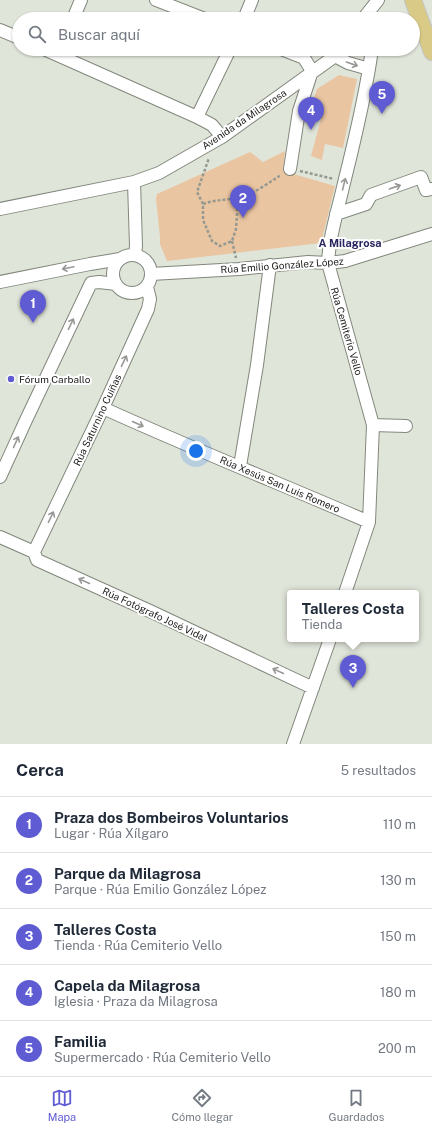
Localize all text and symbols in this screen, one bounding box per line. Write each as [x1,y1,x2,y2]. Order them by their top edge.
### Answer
search box [12,12,420,56]
icon: search [26,23,48,45]
text: Buscar aquí [58,26,140,43]
one-way arrow [345,60,357,68]
pin: 5 [369,81,395,114]
street label: Avenida da Milagrosa [199,86,289,152]
pin: 4 [298,97,324,130]
one-way arrow [340,178,348,191]
one-way arrow [389,182,401,190]
pin: 2 [230,185,256,218]
district label: A Milagrosa [318,237,382,249]
street label: Rúa Emilio González López [220,255,344,275]
one-way arrow [62,265,75,273]
street label: Rúa Cemiterio Vello [329,286,365,377]
pin: 1 [20,290,46,323]
one-way arrow [68,319,75,331]
one-way arrow [121,355,128,367]
street label: Rúa Saturnino Cuíñas [70,372,124,468]
place label: Fórum Carballo [19,373,91,385]
marker: Fórum Carballo [6,374,16,384]
one-way arrow [132,421,144,428]
one-way arrow [13,436,20,448]
your location [186,441,206,461]
street label: Rúa Xesús San Luis Romero [218,453,342,515]
one-way arrow [48,511,55,523]
one-way arrow [78,577,90,584]
street label: Rúa Fotógrafo José Vidal [101,584,209,644]
popup [287,590,419,642]
text: Talleres Costa [302,600,404,617]
text: Tienda [302,617,342,632]
pin: 3 [340,655,366,688]
one-way arrow [272,667,284,674]
text: Cerca [16,760,64,780]
text: 5 resultados [341,763,416,778]
text: Praza dos Bombeiros Voluntarios [54,809,289,826]
text: 1 [26,817,32,832]
text: 110 m [383,817,416,832]
text: Lugar · Rúa Xílgaro [54,826,169,841]
text: Parque da Milagrosa [54,865,201,882]
text: 2 [25,873,33,888]
text: 130 m [380,873,416,888]
text: Parque · Rúa Emilio González López [54,882,267,897]
text: Talleres Costa [54,921,157,938]
text: 3 [25,929,33,944]
text: 150 m [380,929,416,944]
text: Tienda · Rúa Cemiterio Vello [54,938,222,953]
text: Capela da Milagrosa [54,977,200,994]
text: 4 [25,985,33,1000]
text: 180 m [380,985,416,1000]
text: Iglesia · Praza da Milagrosa [54,994,218,1009]
text: Familia [54,1033,106,1050]
text: 5 [25,1041,33,1056]
text: 200 m [378,1041,416,1056]
text: Supermercado · Rúa Cemiterio Vello [54,1050,271,1065]
tab: Mapa [48,1087,76,1123]
tab: Cómo llegar [172,1087,233,1123]
tab: Guardados [329,1087,384,1123]

